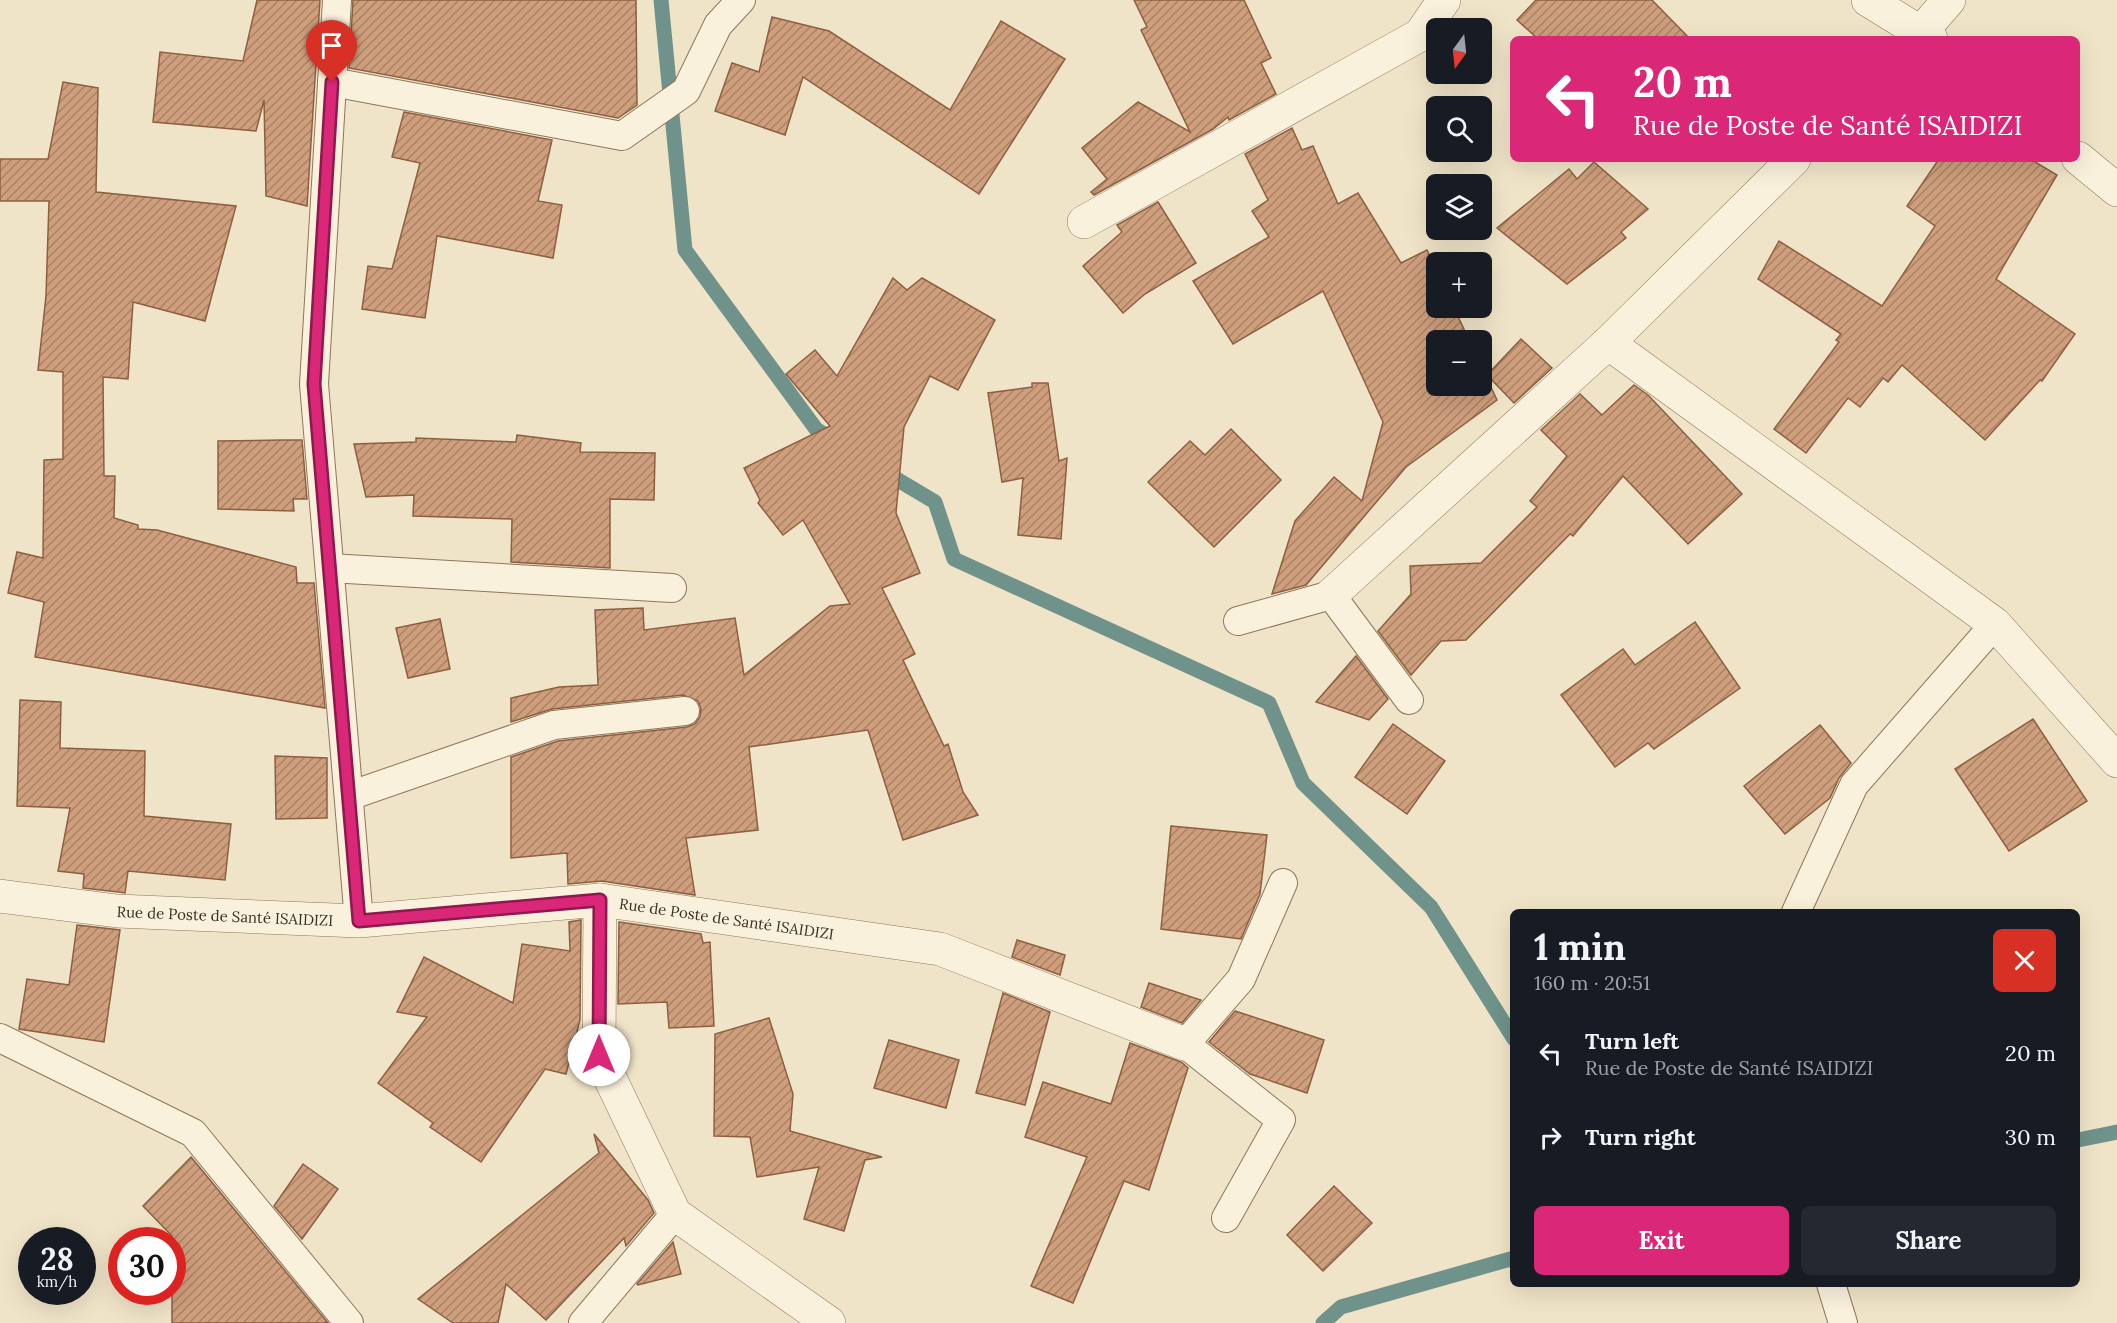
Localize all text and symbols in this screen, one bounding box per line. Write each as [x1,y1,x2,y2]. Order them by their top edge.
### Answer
north arrow [1426,18,1492,84]
map controls [1426,18,1492,396]
pin [306,20,357,82]
icon: arrive [315,29,348,62]
text: 20 m [1633,55,1732,109]
icon: left [1534,60,1612,138]
button: search [1426,96,1492,162]
text: Rue de Poste de Santé ISAIDIZI [1633,108,2022,142]
button: layers [1426,174,1492,240]
button: + [1426,252,1492,318]
button: − [1426,330,1492,396]
street label: Rue de Poste de Santé ISAIDIZI [618,893,835,943]
street label: Rue de Poste de Santé ISAIDIZI [116,901,334,929]
text: 1 min [1534,924,1626,970]
button: close [1993,929,2056,992]
text: 160 m · 20:51 [1534,970,1650,995]
position arrow [567,1023,631,1087]
text: Turn left [1585,1027,1679,1055]
icon: left [1534,1037,1567,1070]
text: 20 m [2005,1039,2056,1067]
text: Rue de Poste de Santé ISAIDIZI [1585,1055,1873,1080]
icon: right [1534,1121,1567,1154]
text: Turn right [1585,1123,1696,1151]
text: 30 m [2005,1123,2056,1151]
button: Exit [1534,1206,1789,1275]
button: Share [1801,1206,2056,1275]
speed limit sign: 30 [108,1227,186,1305]
text: 28 [40,1240,74,1278]
text: km/h [37,1272,77,1291]

